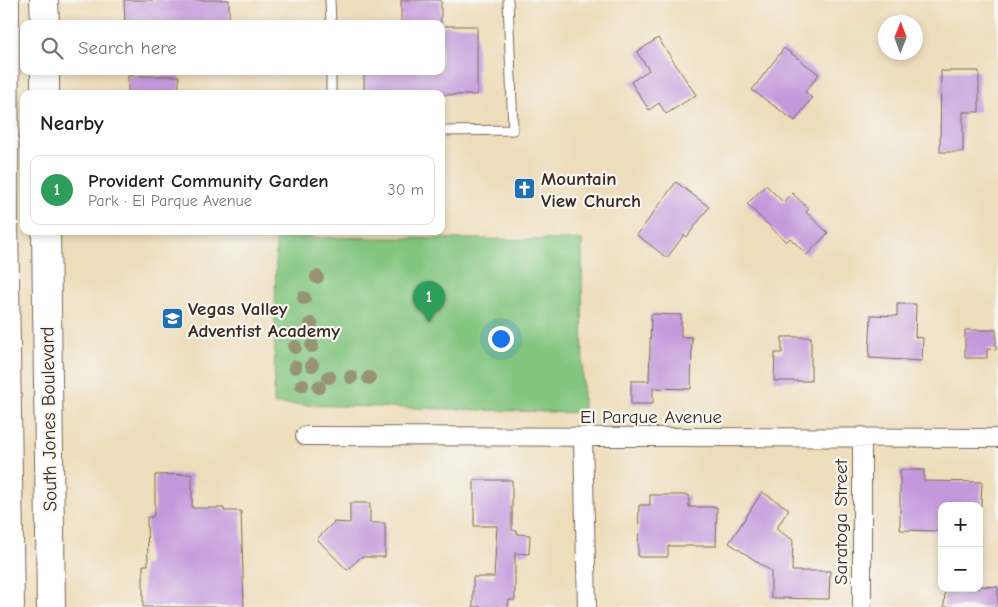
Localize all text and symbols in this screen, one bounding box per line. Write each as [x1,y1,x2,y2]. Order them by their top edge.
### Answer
north arrow [878,15,923,60]
search box [20,20,445,75]
icon: search [38,34,66,62]
text: Search here [78,37,177,59]
text: Nearby [40,111,104,135]
place label: Mountain View Church [541,168,641,212]
text: Provident Community Garden [88,170,329,192]
church icon: Mountain View Church [513,177,537,201]
text: 1 [54,181,60,199]
text: 30 m [388,181,424,199]
text: Park · El Parque Avenue [88,192,252,210]
pin: 1 [413,281,445,322]
place label: Vegas Valley Adventist Academy [188,298,340,342]
school or university icon: Vegas Valley Adventist Academy [160,307,184,331]
street label: South Jones Boulevard [36,326,62,512]
your location [488,326,514,352]
street label: El Parque Avenue [580,406,722,428]
street label: Saratoga Street [830,458,852,585]
map controls [938,502,983,592]
button: + [938,502,983,547]
button: − [938,547,983,592]

